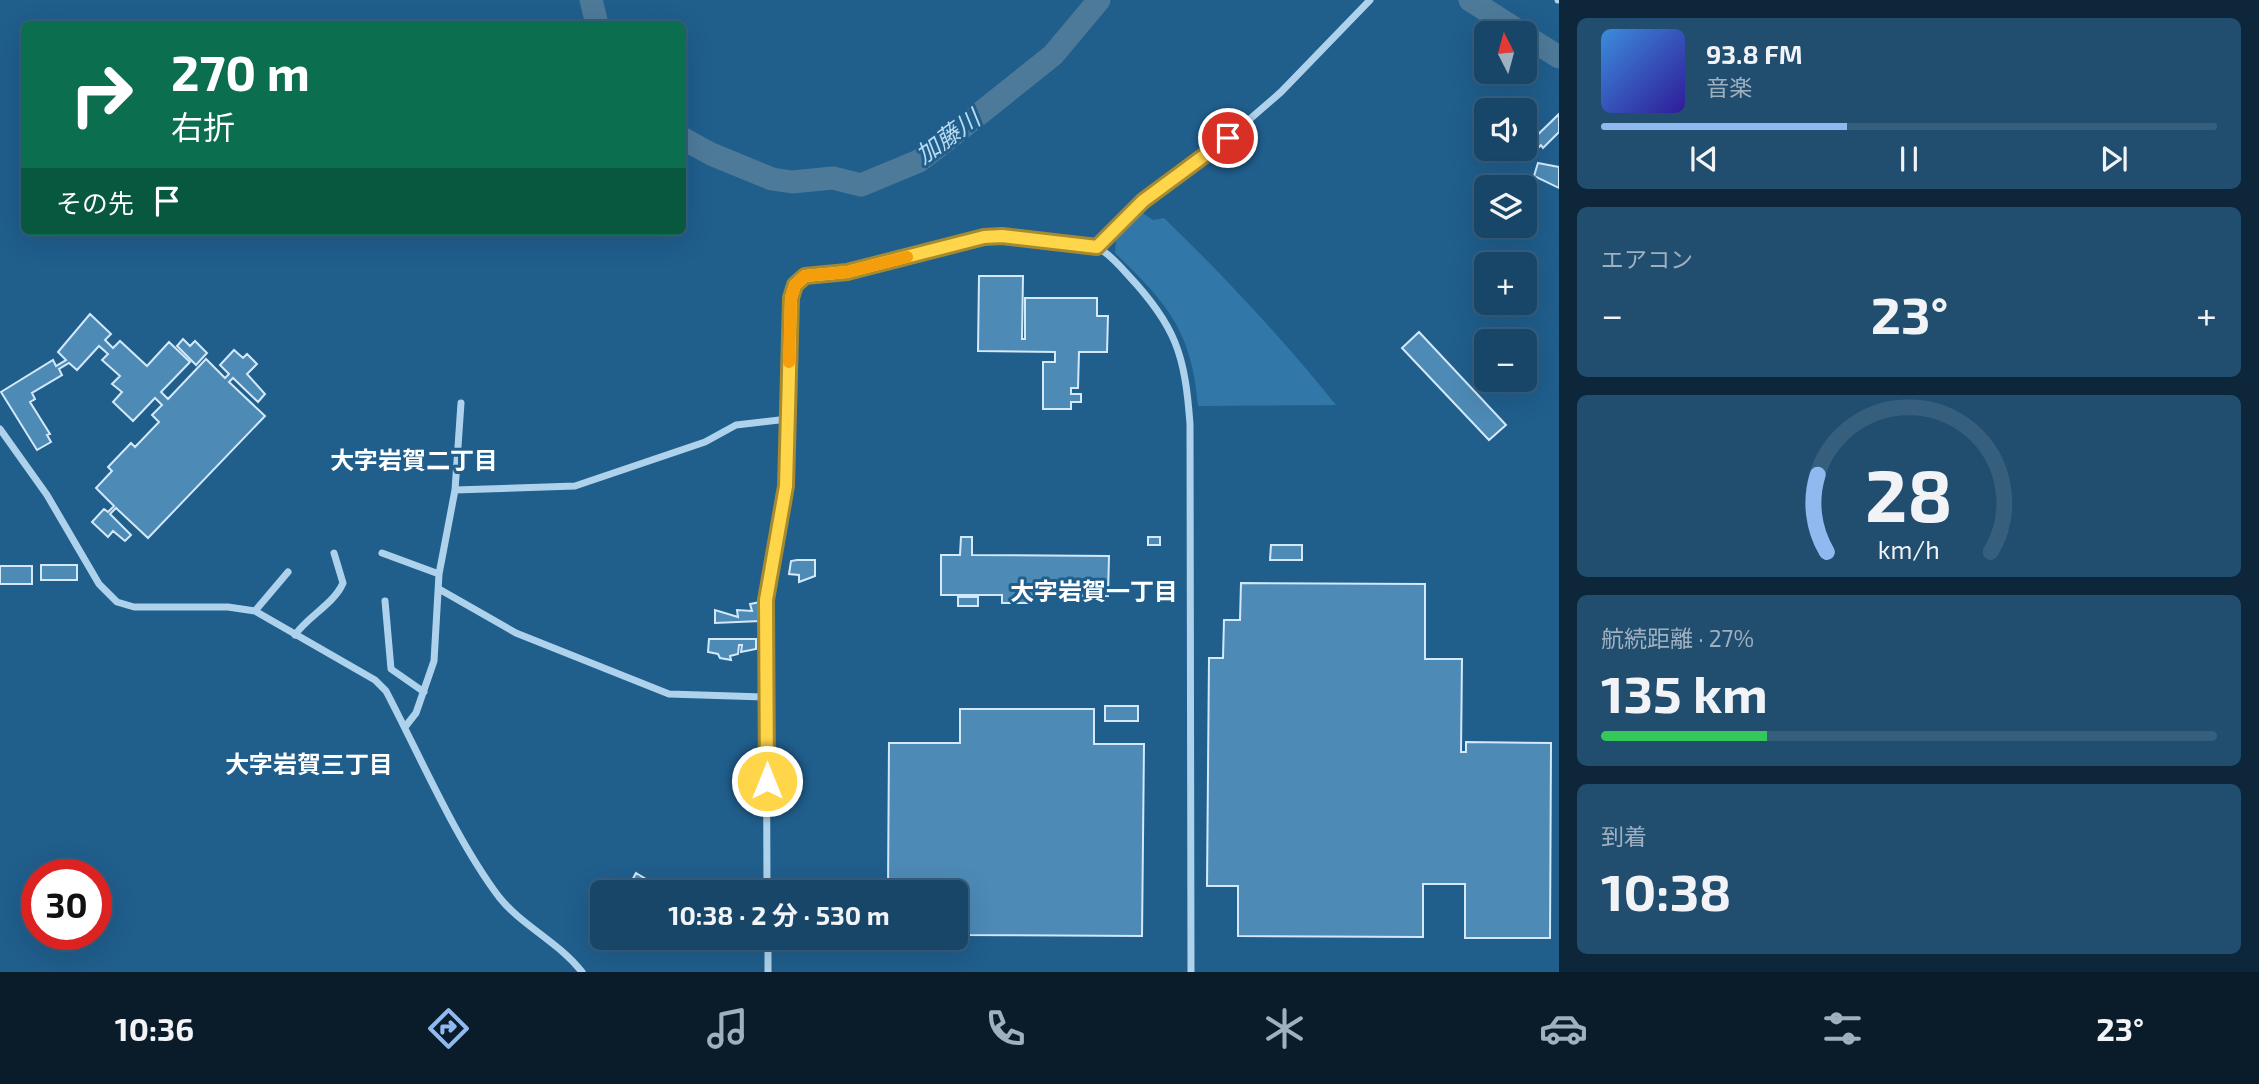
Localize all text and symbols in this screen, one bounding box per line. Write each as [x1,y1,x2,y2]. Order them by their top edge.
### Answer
north arrow [1474,21,1536,84]
map controls [1474,21,1537,392]
text: 93.8 FM [1706,38,1803,69]
text: 270 m [171,42,310,101]
icon: right [56,49,147,140]
text: 音楽 [1706,73,1752,101]
button: sound [1474,98,1537,161]
water label: 加藤川 [909,101,987,169]
text: 右折 [171,107,235,145]
pin [1198,108,1258,168]
icon: arrive [1209,119,1247,157]
icon: previous [1685,140,1723,178]
icon: pause [1890,140,1928,178]
icon: next [2095,140,2133,178]
button: layers [1474,175,1537,238]
icon: arrive [148,182,186,220]
text: その先 [56,187,134,218]
text: エアコン [1601,245,1693,273]
button: + [1474,252,1537,315]
text: 23° [1871,282,1948,344]
text: − [1601,291,1623,337]
text: + [2196,291,2217,337]
button: − [1474,329,1537,392]
district label: 大字岩賀二丁目 [330,445,498,474]
text: 28 [1865,449,1953,537]
text: km/h [1878,534,1940,564]
district label: 大字岩賀一丁目 [1010,576,1178,605]
text: 航続距離 · 27% [1601,624,1754,652]
text: 135 km [1601,661,1768,723]
position arrow [730,744,804,818]
district label: 大字岩賀三丁目 [225,749,393,778]
text: 到着 [1601,822,1647,850]
speed limit sign: 30 [21,859,112,950]
text: 10:38 [1601,859,1732,921]
text: 10:38 · 2 分 · 530 m [668,899,890,930]
icon: directions [424,1004,473,1053]
icon: music [703,1004,752,1053]
icon: phone [981,1004,1030,1053]
icon: climate [1260,1004,1309,1053]
icon: car [1539,1004,1588,1053]
icon: filters [1818,1004,1867,1053]
text: 10:36 [115,1009,194,1047]
text: 23° [2096,1009,2144,1047]

